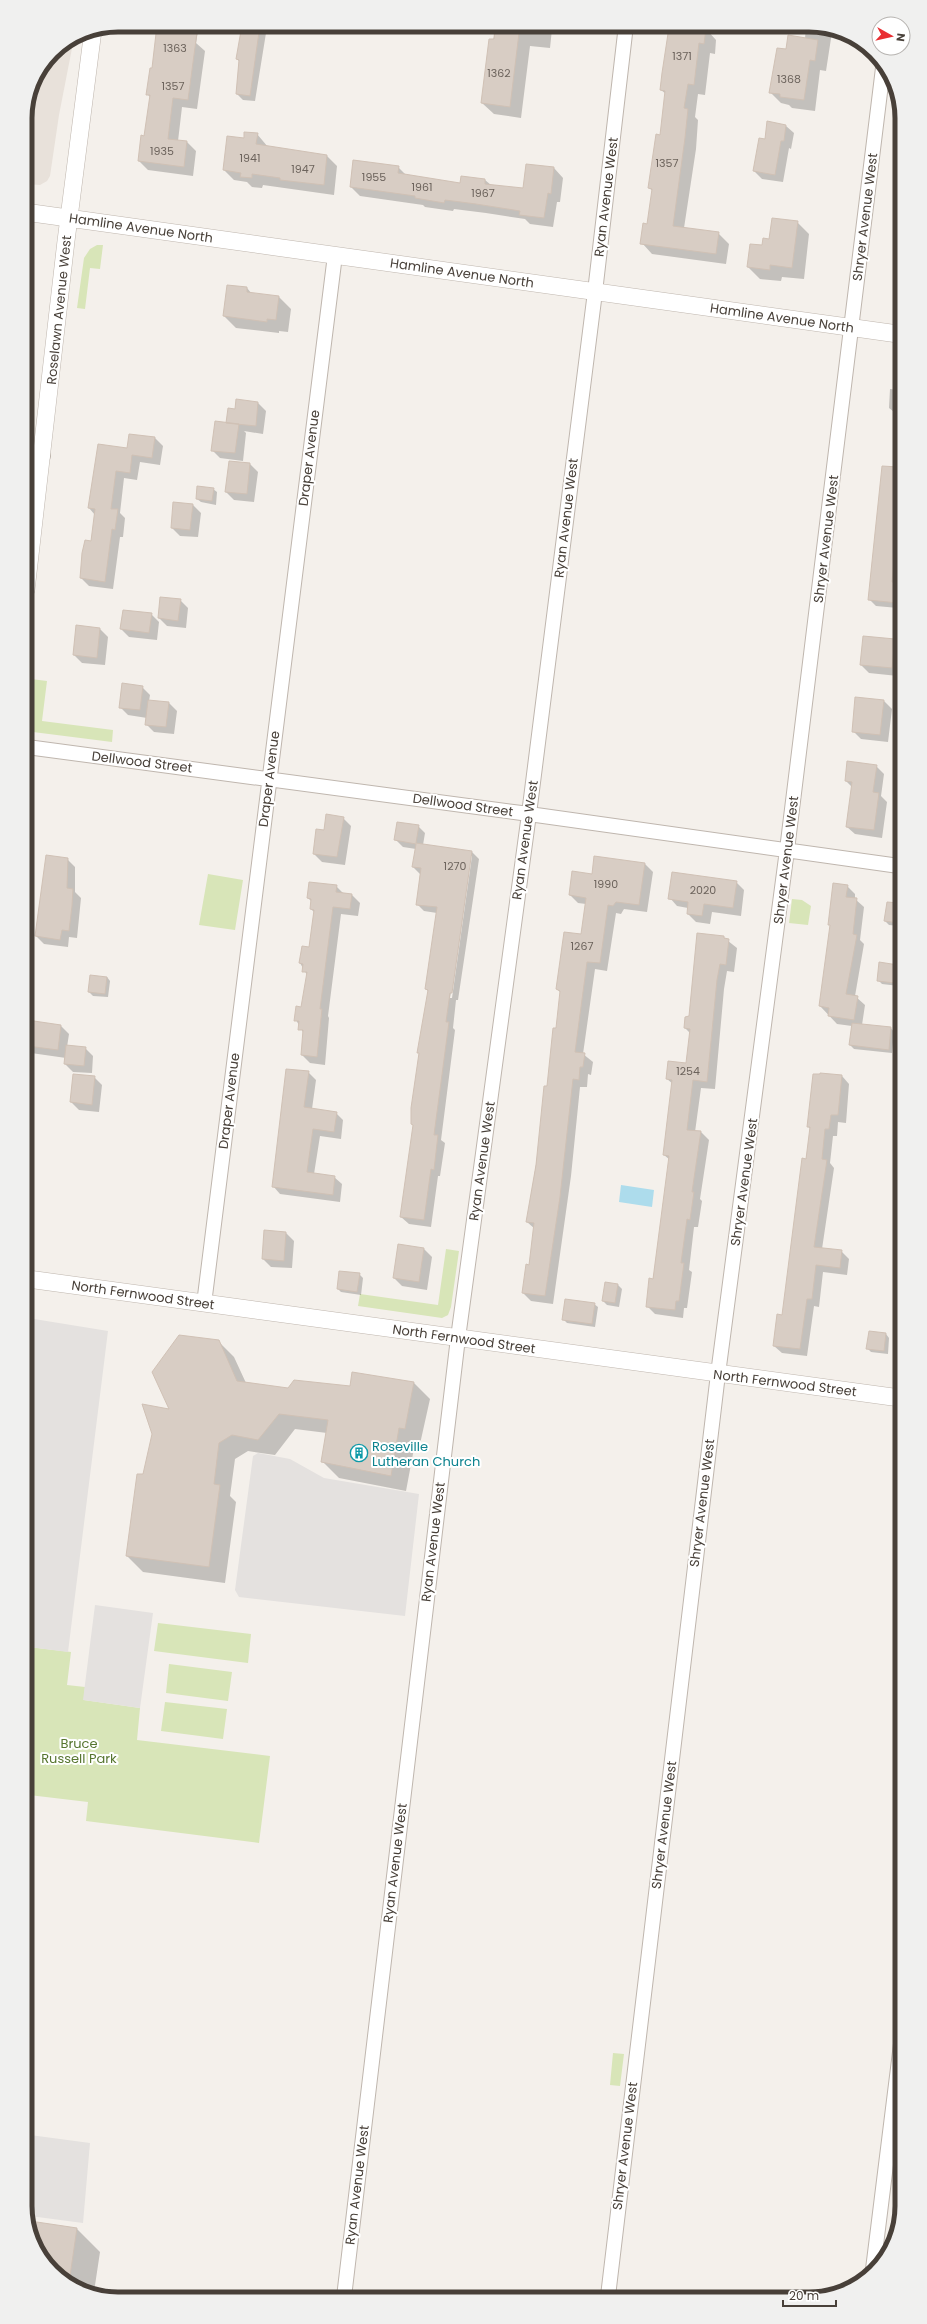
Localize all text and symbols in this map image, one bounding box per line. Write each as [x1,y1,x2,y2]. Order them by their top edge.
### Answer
north arrow [871,16,911,56]
text: N [892,32,909,43]
house number: 1363 [163,40,187,56]
house number: 1371 [672,48,692,64]
house number: 1362 [487,65,511,81]
house number: 1368 [777,71,801,87]
house number: 1357 [162,78,184,94]
street label: Ryan Avenue West [589,136,623,258]
house number: 1935 [150,143,174,159]
house number: 1941 [240,150,260,166]
street label: Shryer Avenue West [848,152,882,282]
house number: 1357 [656,155,678,171]
house number: 1947 [291,161,315,177]
house number: 1955 [362,169,386,185]
house number: 1961 [412,179,432,195]
house number: 1967 [471,185,495,201]
street label: Hamline Avenue North [68,208,214,248]
street label: Roselawn Avenue West [42,234,76,386]
street label: Hamline Avenue North [389,253,535,293]
street label: Hamline Avenue North [709,298,855,338]
street label: Draper Avenue [294,409,324,507]
street label: Ryan Avenue West [549,457,583,579]
street label: Shryer Avenue West [809,474,843,604]
street label: Draper Avenue [254,730,284,828]
street label: Dellwood Street [91,746,194,778]
street label: Ryan Avenue West [507,779,543,901]
street label: Dellwood Street [412,789,515,821]
street label: Shryer Avenue West [769,795,803,925]
house number: 1270 [444,858,466,874]
house number: 1990 [594,876,618,892]
house number: 2020 [690,882,716,898]
house number: 1267 [571,938,593,954]
street label: Draper Avenue [214,1052,244,1150]
house number: 1254 [676,1063,700,1079]
street label: Ryan Avenue West [464,1100,500,1222]
street label: Shryer Avenue West [726,1117,762,1247]
street label: North Fernwood Street [70,1276,216,1314]
street label: North Fernwood Street [391,1320,537,1358]
street label: North Fernwood Street [712,1365,858,1401]
place label: Roseville Lutheran Church [372,1437,480,1471]
street label: Shryer Avenue West [685,1438,719,1568]
building icon: Roseville Lutheran Church [349,1443,369,1463]
street label: Ryan Avenue West [416,1481,450,1603]
park label: Bruce Russell Park [41,1734,117,1768]
street label: Shryer Avenue West [647,1760,681,1890]
street label: Ryan Avenue West [378,1802,412,1924]
street label: Shryer Avenue West [608,2081,642,2211]
street label: Ryan Avenue West [340,2124,374,2246]
scale bar [783,2282,836,2308]
text: 20 m [789,2287,819,2304]

